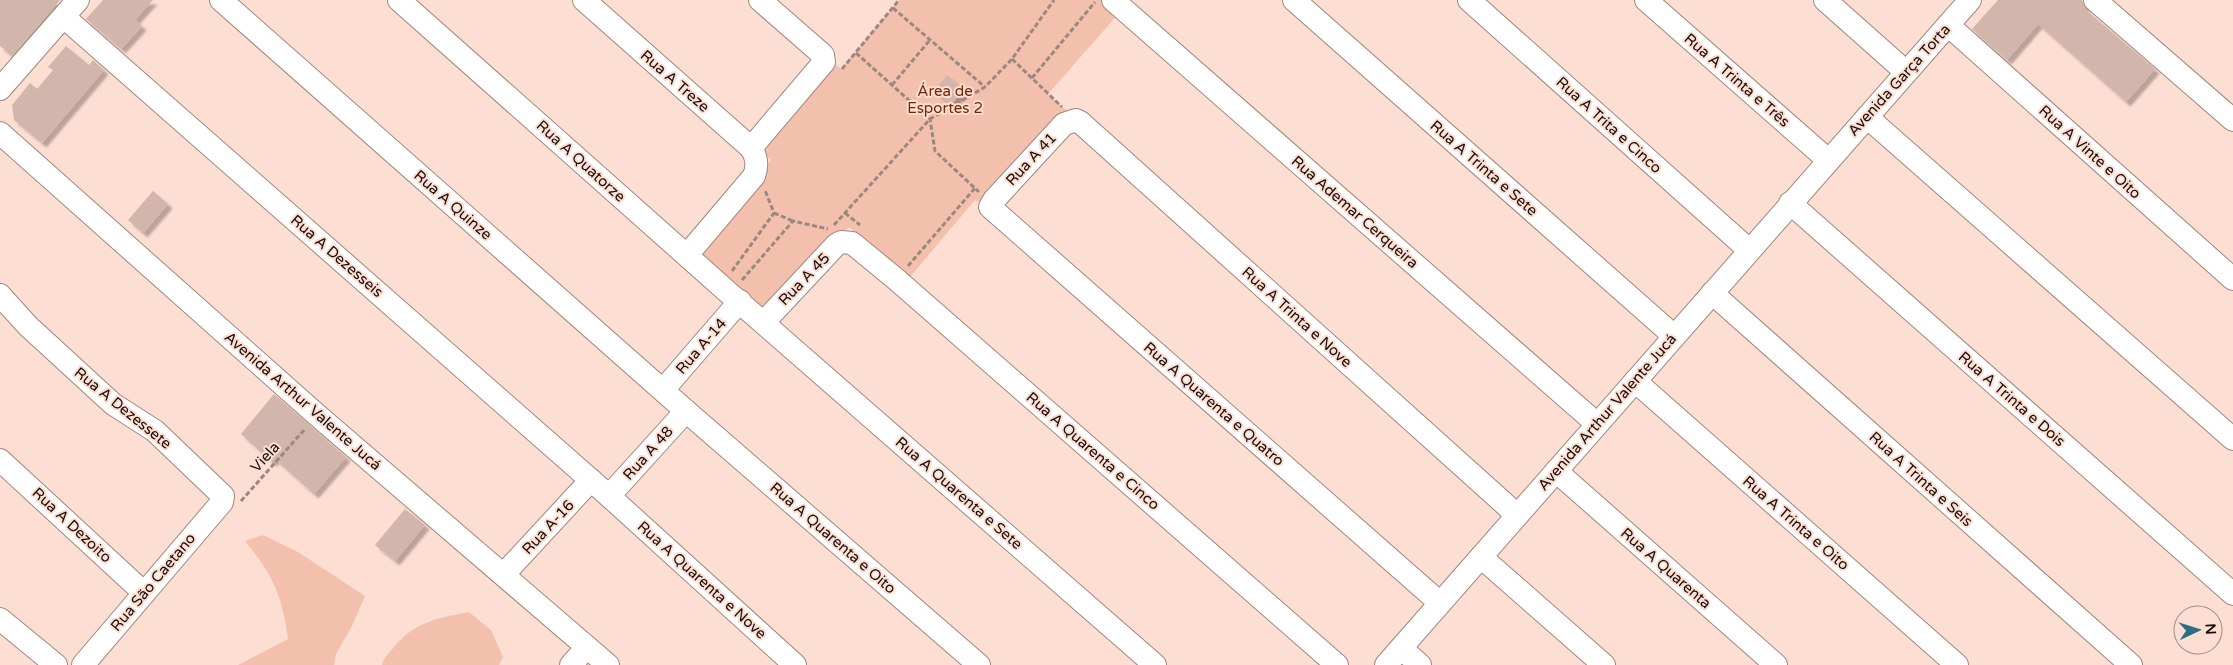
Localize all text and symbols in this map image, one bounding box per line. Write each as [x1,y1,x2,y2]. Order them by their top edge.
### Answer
street label: Avenida Garça Torta [1844,20,1954,140]
street label: Rua A Trinta e Três [1681,29,1793,131]
street label: Rua A Treze [637,46,713,116]
street label: Rua A Trita e Cinco [1553,73,1665,177]
park label: Área de Esportes 2 [907,82,983,117]
street label: Rua A Vinte e Oito [2035,101,2145,203]
street label: Rua A Quatorze [533,116,629,206]
street label: Rua A Trinta e Sete [1427,117,1541,219]
street label: Rua A 41 [1002,129,1060,189]
street label: Rua Ademar Cerqueira [1288,152,1422,272]
street label: Rua A Quinze [410,166,496,244]
street label: Rua A Dezesseis [287,211,387,301]
street label: Rua A 45 [775,249,833,309]
street label: Rua A Trinta e Nove [1238,263,1356,371]
street label: Rua A-14 [672,314,730,378]
street label: Avenida Arthur Valente Jucá [221,328,385,474]
street label: Avenida Arthur Valente Jucá [1534,330,1680,494]
street label: Rua A Quarenta e Quatro [1140,338,1288,470]
street label: Rua A Trinta e Dois [1955,348,2069,450]
street label: Rua A Dezessete [71,363,175,453]
street label: Rua A Quarenta e Cinco [1023,388,1163,514]
street label: Rua A 48 [619,422,677,484]
street label: Rua A Trinta e Seis [1866,428,1976,530]
street label: Rua A Quarenta e Sete [892,433,1026,553]
street label: Viela [247,438,283,476]
street label: Rua A Trinta e Oito [1739,472,1853,574]
street label: Rua A Quarenta e Oito [766,478,900,598]
street label: Rua A Dezoito [29,484,115,566]
street label: Rua A-16 [518,496,578,558]
street label: Rua A Quarenta e Nove [634,517,770,643]
street label: Rua A Quarenta [1617,524,1715,612]
street label: Rua São Caetano [107,529,199,635]
north arrow [2173,605,2223,655]
text: N [2202,623,2219,635]

